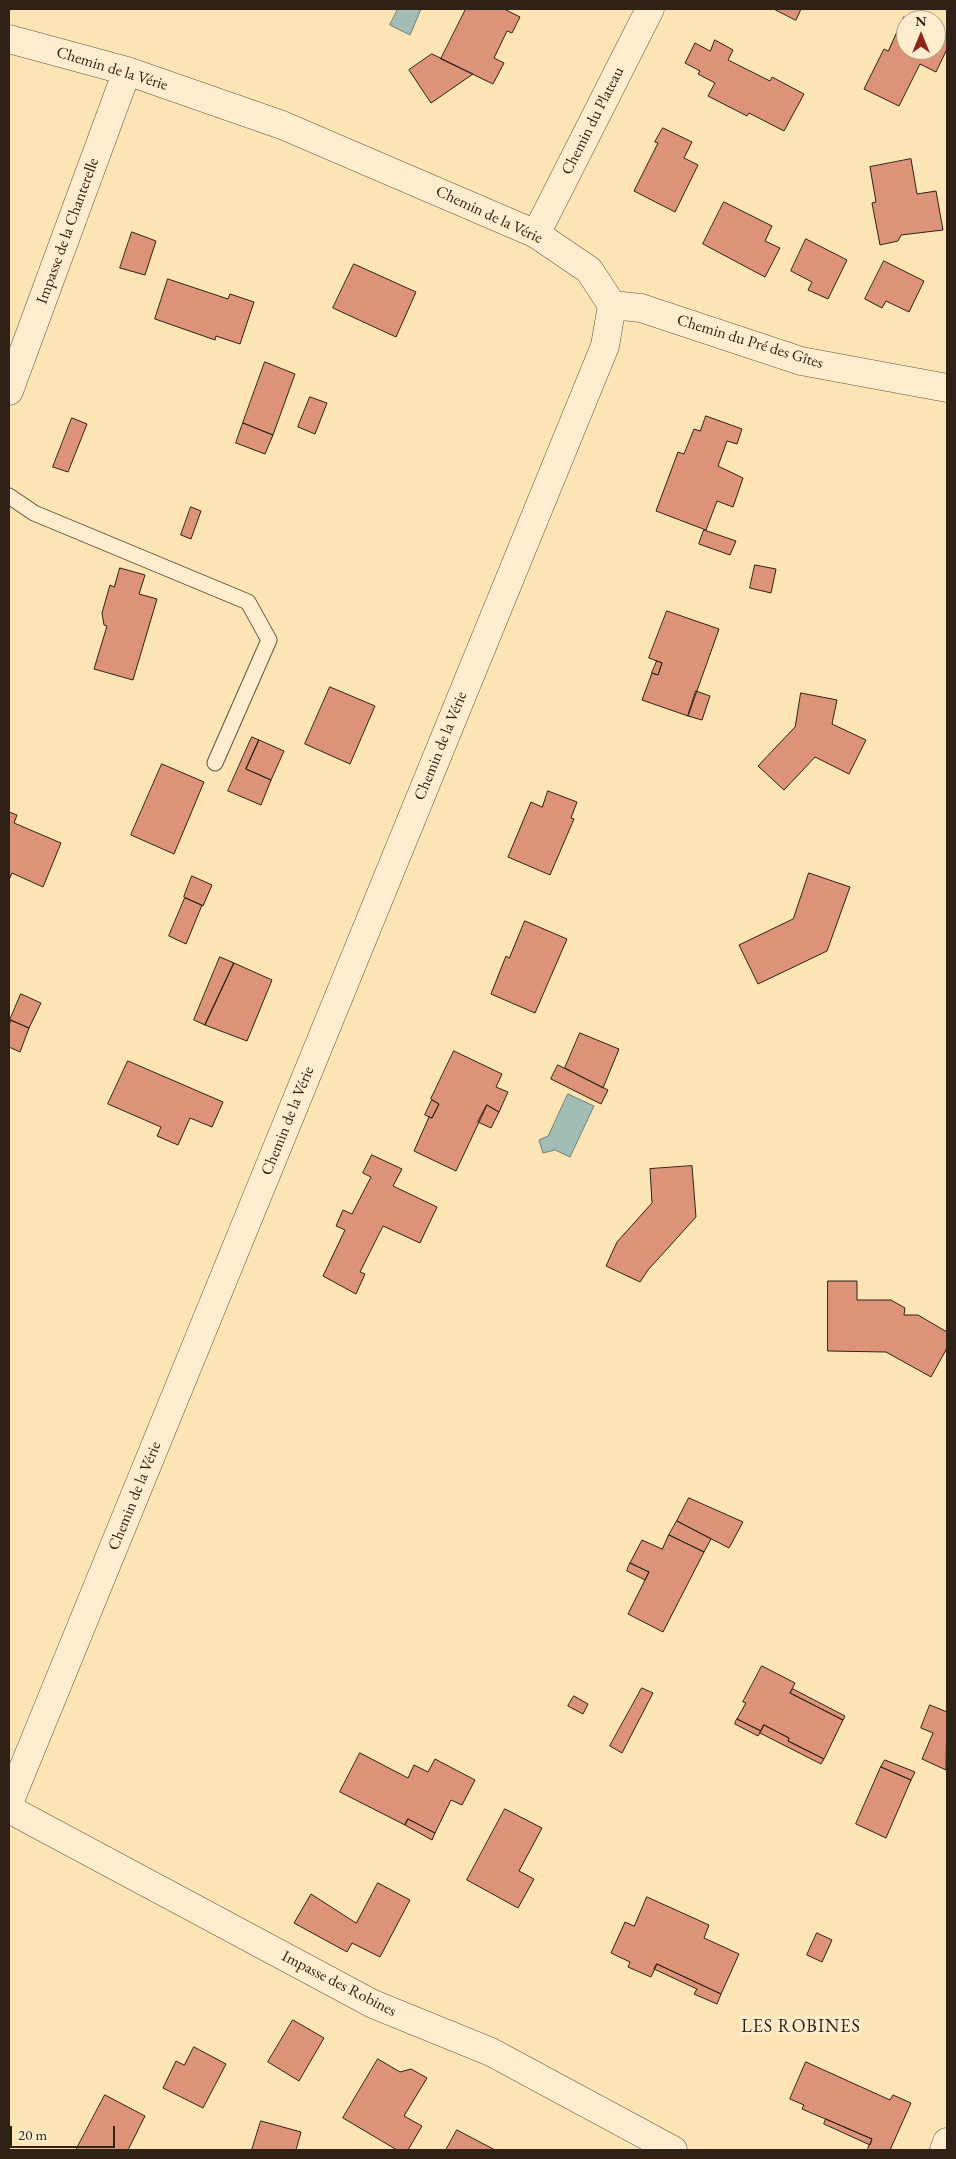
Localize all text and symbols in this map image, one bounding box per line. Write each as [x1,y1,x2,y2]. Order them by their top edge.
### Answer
north arrow [896,10,946,60]
text: N [915,12,927,30]
street label: Chemin de la Vérie [54,43,170,95]
street label: Chemin du Plateau [557,64,629,178]
street label: Impasse de la Chanterelle [33,155,103,307]
street label: Chemin de la Vérie [433,182,545,248]
street label: Chemin du Pré des Gîtes [675,311,825,373]
street label: Chemin de la Vérie [410,689,472,803]
street label: Chemin de la Vérie [257,1064,319,1178]
street label: Chemin de la Vérie [104,1439,166,1553]
street label: Impasse des Robines [278,1947,400,2021]
district label: LES ROBINES [740,2016,862,2038]
scale bar [12,2116,118,2148]
text: 20 m [18,2125,47,2144]

